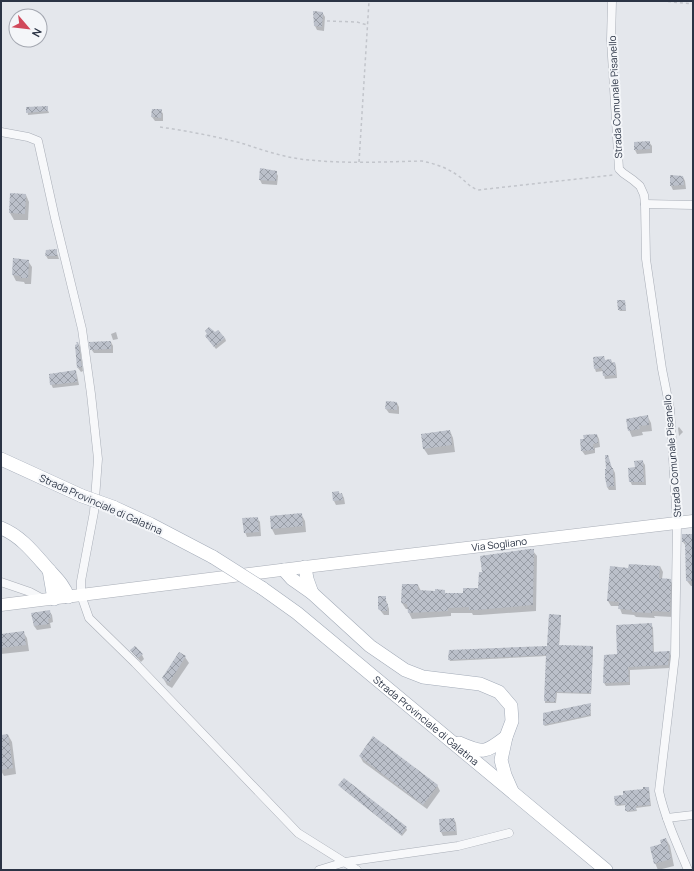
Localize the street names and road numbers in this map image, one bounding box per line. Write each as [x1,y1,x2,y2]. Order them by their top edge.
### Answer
street label: Strada Comunale Pisanello [605,35,625,159]
street label: Strada Comunale Pisanello [660,394,684,518]
street label: Strada Provinciale di Galatina [37,471,165,537]
street label: Via Sogliano [471,534,528,554]
street label: Strada Provinciale di Galatina [370,672,482,768]

